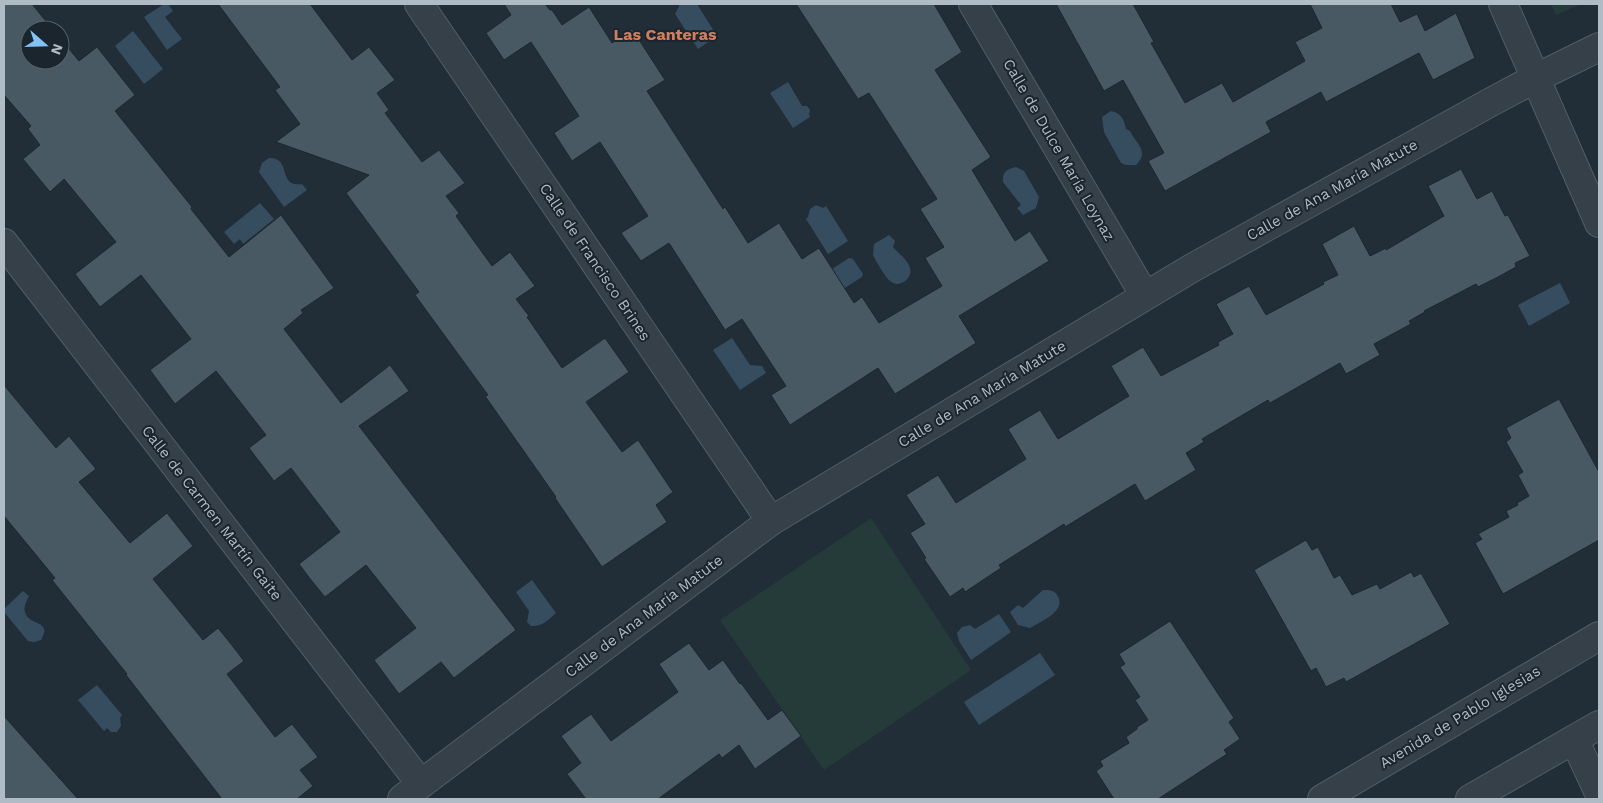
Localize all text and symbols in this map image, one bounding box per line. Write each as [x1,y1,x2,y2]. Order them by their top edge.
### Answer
north arrow [20,20,70,70]
district label: Las Canteras [614,25,717,44]
text: N [48,42,67,57]
street label: Calle de Dulce María Loynaz [999,56,1119,244]
street label: Calle de Ana María Matute [1243,135,1421,245]
street label: Calle de Francisco Brines [536,180,654,344]
street label: Calle de Ana María Matute [895,337,1069,451]
street label: Calle de Carmen Martín Gaite [138,422,286,604]
street label: Calle de Ana María Matute [562,551,726,681]
street label: Avenida de Pablo Iglesias [1376,662,1544,772]

